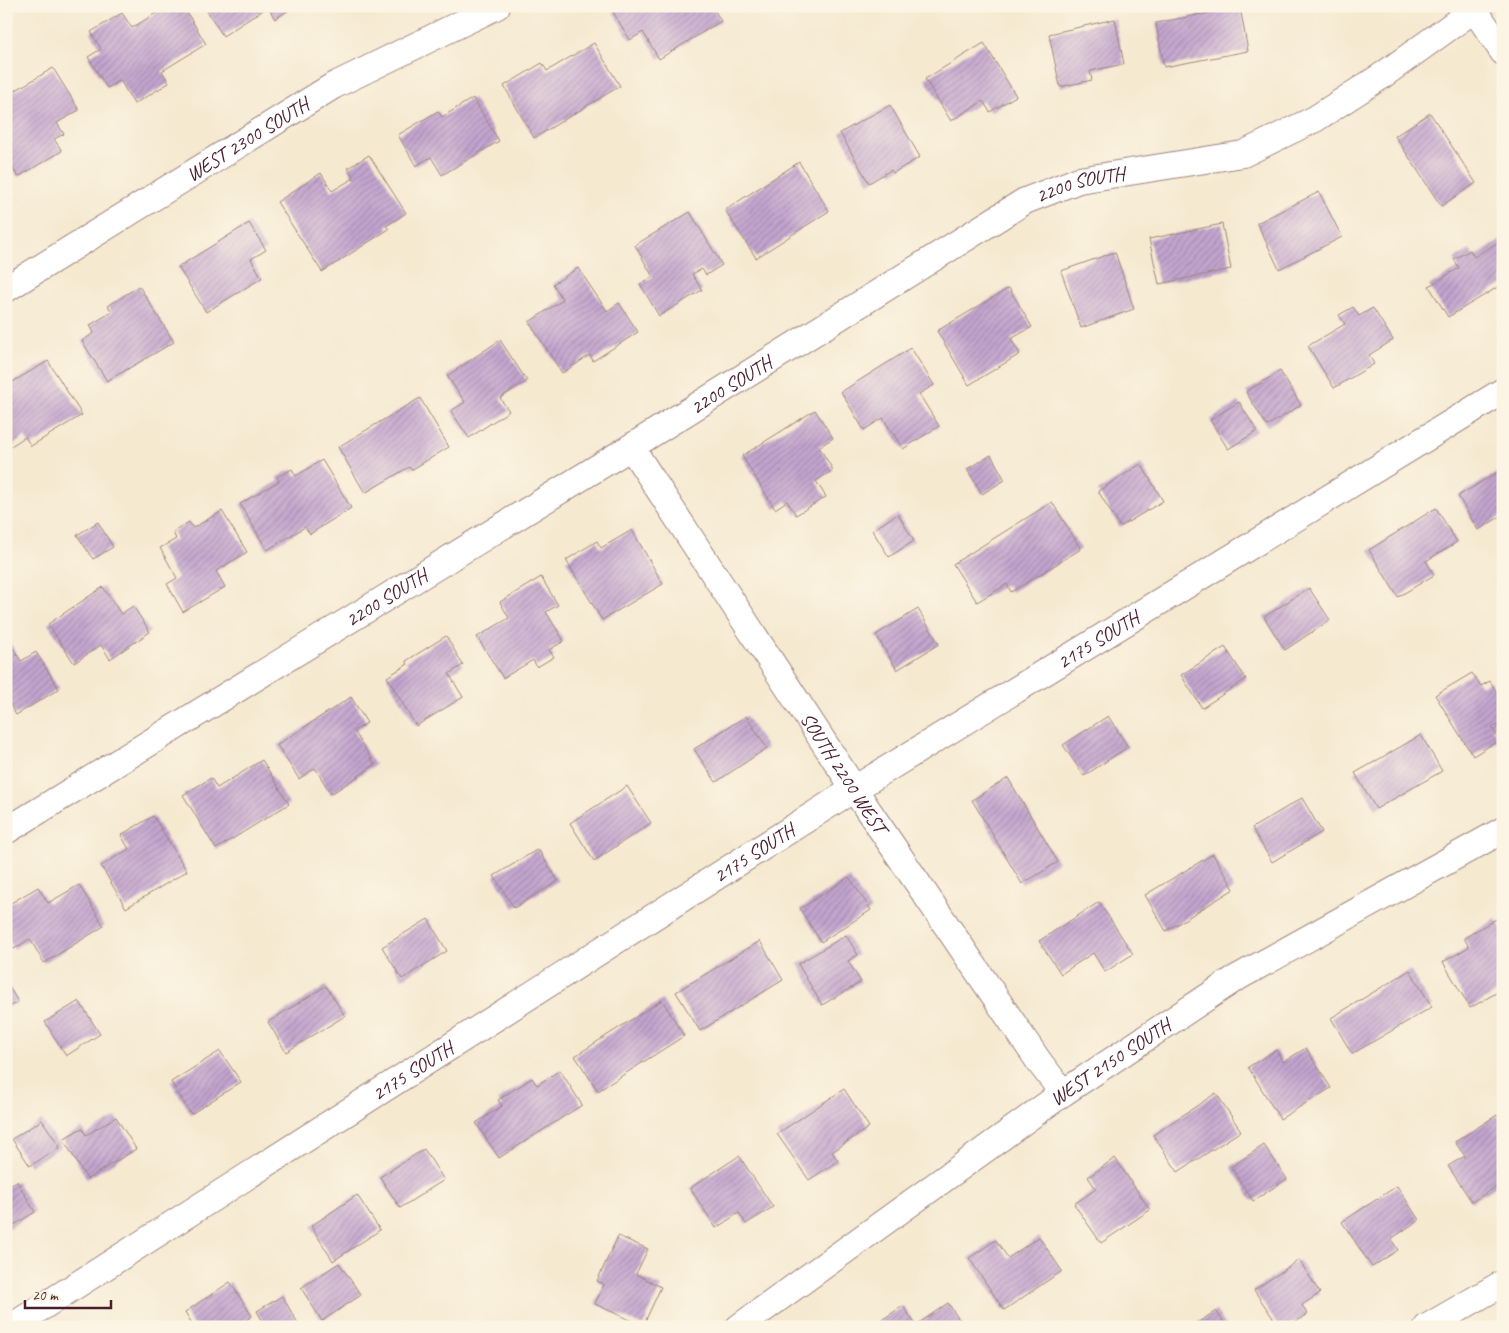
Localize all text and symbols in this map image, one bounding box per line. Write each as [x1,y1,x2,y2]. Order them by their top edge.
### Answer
street label: WEST 2300 SOUTH [182,90,316,187]
street label: 2200 SOUTH [1032,160,1130,209]
street label: 2200 SOUTH [686,348,779,420]
street label: 2200 SOUTH [341,561,435,632]
street label: 2175 SOUTH [1053,604,1147,675]
street label: SOUTH 2200 WEST [795,708,895,842]
street label: 2175 SOUTH [709,816,802,888]
street label: WEST 2150 SOUTH [1045,1011,1178,1111]
street label: 2175 SOUTH [367,1034,461,1106]
scale bar [25,1278,111,1310]
text: 20 m [32,1286,59,1305]

